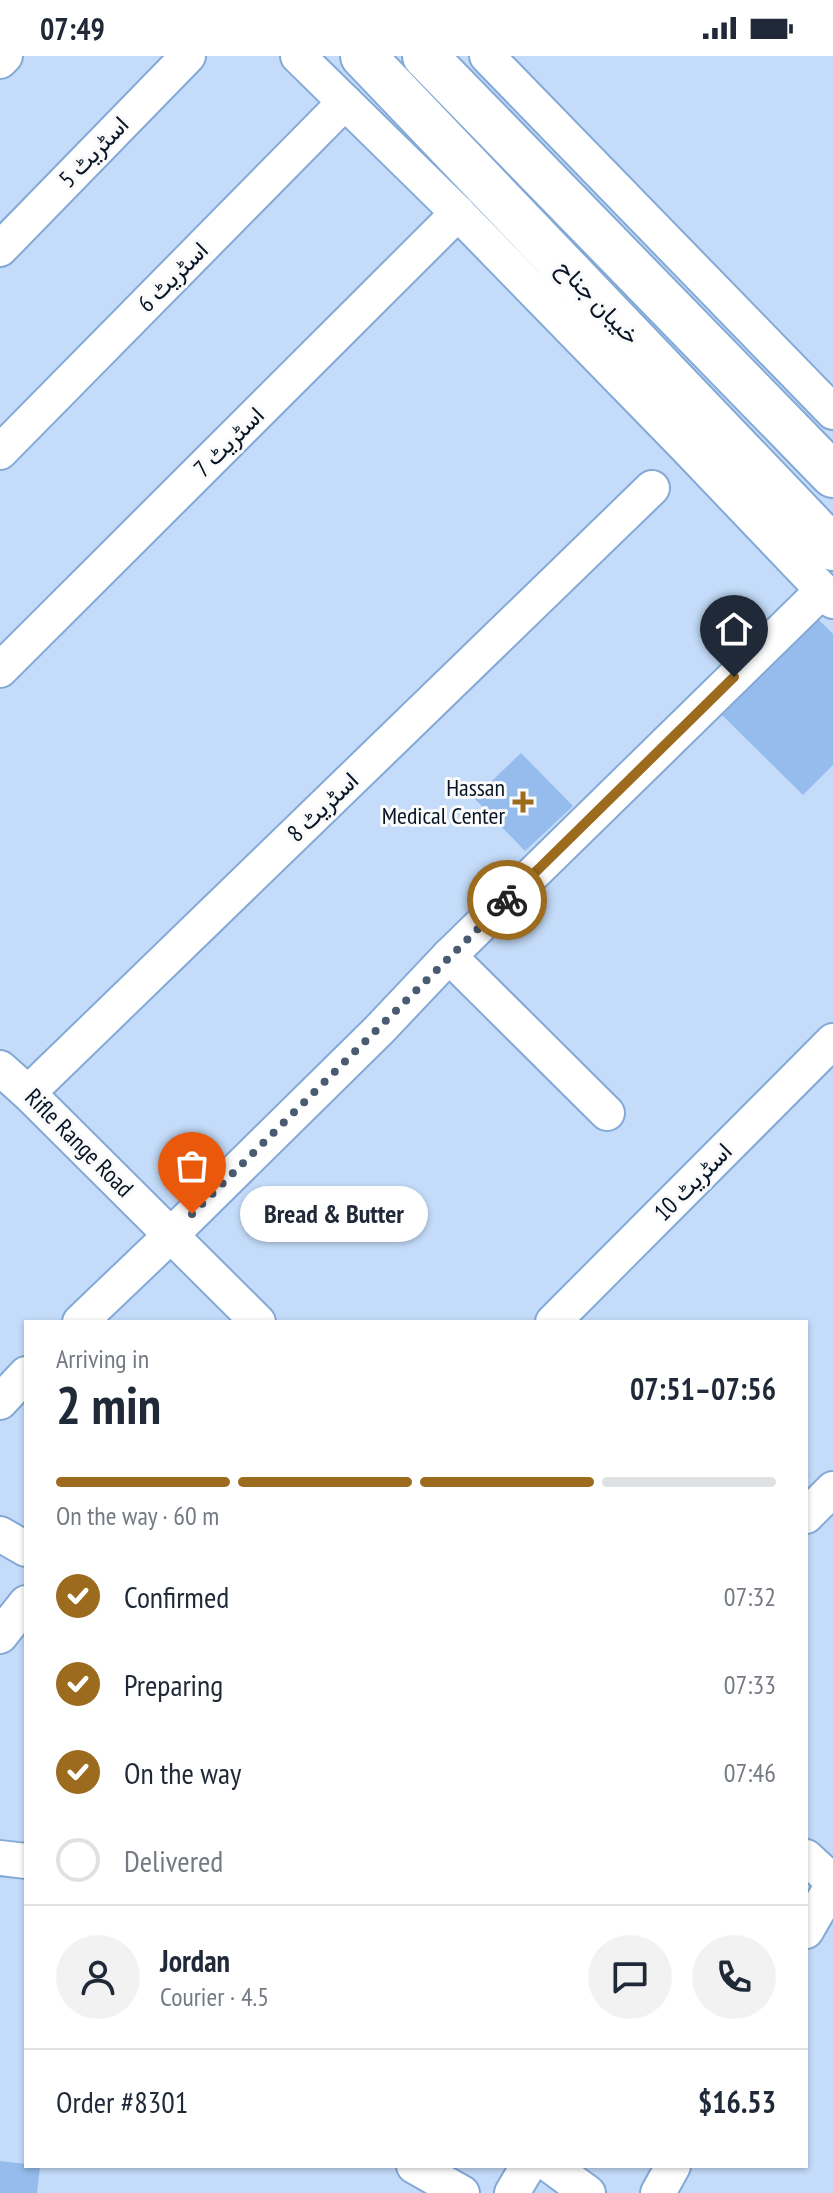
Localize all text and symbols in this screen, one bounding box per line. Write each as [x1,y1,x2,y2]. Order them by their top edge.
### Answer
text: 07:49 [40,9,105,48]
street label: اسٹریٹ 5 [52,109,135,194]
street label: اسٹریٹ 6 [131,235,215,319]
street label: خیبان جناح [549,252,647,352]
street label: اسٹریٹ 7 [187,400,271,484]
pin [700,595,768,677]
icon: home [712,607,756,651]
street label: اسٹریٹ 8 [280,765,365,848]
place label: Hassan Medical Center [382,772,505,831]
marker: Hassan Medical Center [512,791,534,813]
courier [467,860,547,940]
icon: bike [485,878,529,922]
street label: Rifle Range Road [19,1082,140,1203]
pin [158,1132,226,1214]
street label: اسٹریٹ 10 [647,1136,738,1227]
icon: bag [170,1144,214,1188]
callout: Bread & Butter [240,1186,428,1242]
text: Bread & Butter [264,1197,404,1230]
text: Arriving in [56,1342,149,1375]
text: 07:51–07:56 [630,1369,776,1408]
text: 2 min [56,1371,161,1438]
text: On the way · 60 m [56,1499,219,1532]
icon: check [56,1574,100,1618]
text: Confirmed [124,1577,229,1616]
text: 07:32 [724,1580,776,1613]
icon: check [56,1662,100,1706]
text: Preparing [124,1665,223,1704]
text: 07:33 [724,1668,776,1701]
icon: check [56,1750,100,1794]
text: On the way [124,1753,241,1792]
text: 07:46 [724,1756,776,1789]
text: Delivered [124,1841,223,1880]
button: person [56,1935,140,2019]
button: chat [588,1935,672,2019]
button: phone [692,1935,776,2019]
text: Jordan [160,1941,230,1980]
text: Courier · 4.5 [160,1980,269,2013]
text: Order #8301 [56,2082,188,2121]
text: $16.53 [698,2082,776,2121]

